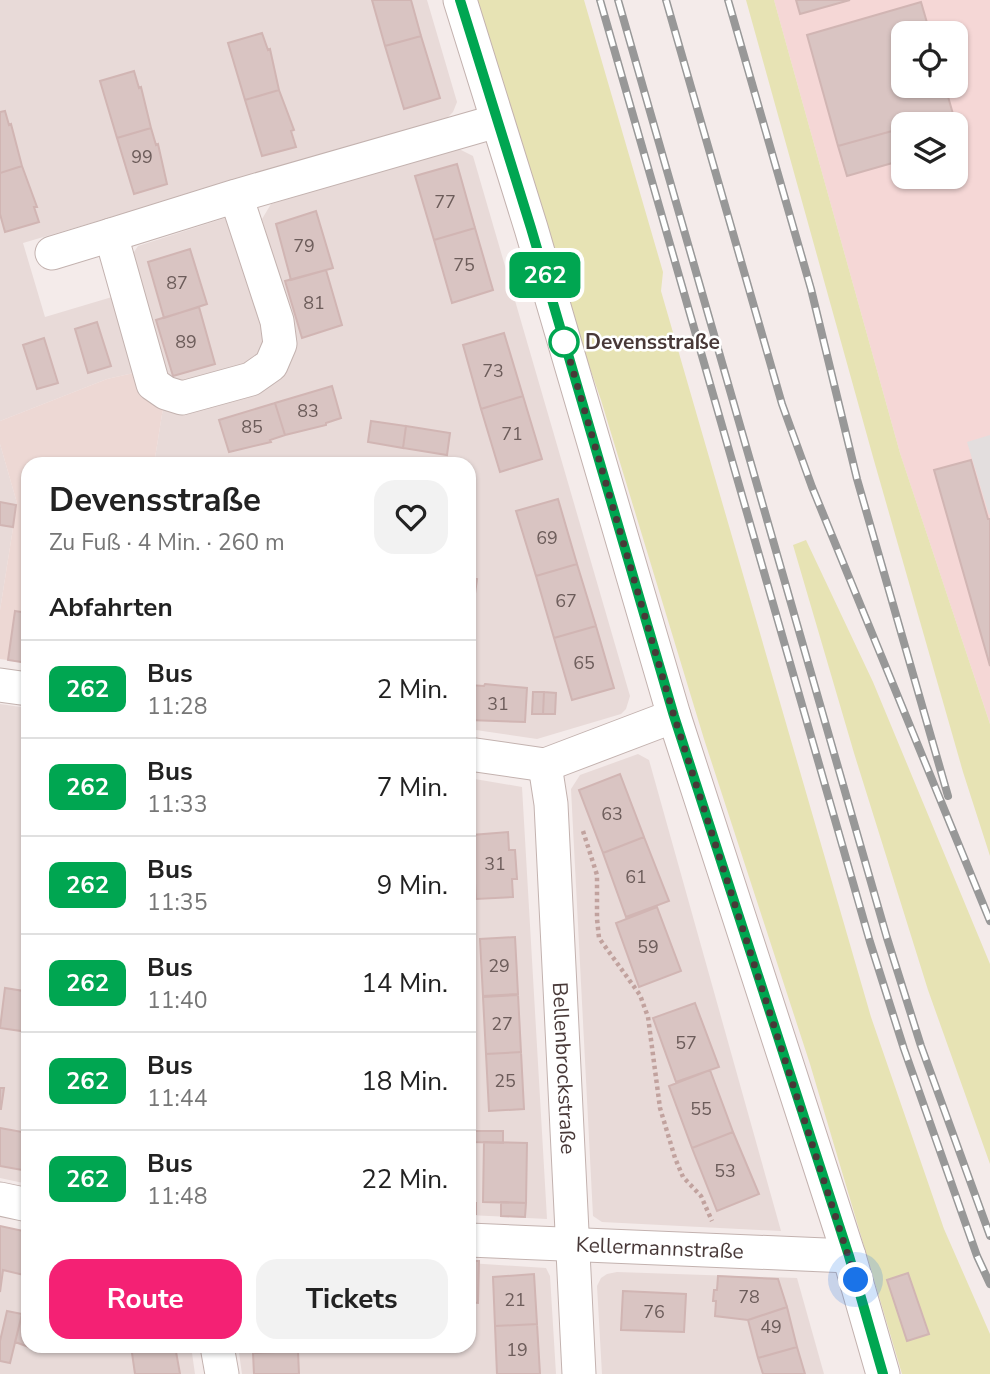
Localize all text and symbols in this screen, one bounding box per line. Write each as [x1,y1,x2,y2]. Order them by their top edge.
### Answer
map controls [891,21,968,189]
button: locate [891,21,968,98]
button: layers [891,112,968,189]
house number: 99 [131,145,153,169]
house number: 77 [434,190,456,214]
house number: 79 [293,234,315,258]
line badge: 262 [505,252,585,298]
house number: 75 [453,253,475,277]
text: 262 [523,259,567,291]
house number: 87 [166,271,188,295]
house number: 81 [303,291,325,315]
marker: Devensstraße [549,327,579,357]
place label: Devensstraße [585,328,720,356]
house number: 89 [175,330,197,354]
house number: 73 [482,359,504,383]
house number: 83 [297,399,319,423]
house number: 85 [241,415,263,439]
house number: 71 [501,422,523,446]
text: Devensstraße [49,478,261,523]
button: heart [374,480,448,554]
house number: 69 [536,526,558,550]
text: Zu Fuß · 4 Min. · 260 m [49,527,285,558]
house number: 67 [555,589,577,613]
text: Abfahrten [49,590,173,625]
house number: 65 [573,651,595,675]
text: Bus [147,656,193,691]
text: 2 Min. [377,672,448,707]
text: 262 [66,673,109,705]
text: 11:28 [147,691,207,722]
house number: 31 [487,692,509,716]
text: Bus [147,754,193,789]
text: 7 Min. [377,770,448,805]
text: 262 [66,771,109,803]
text: 11:33 [147,789,207,820]
house number: 63 [601,802,623,826]
text: Bus [147,852,193,887]
house number: 31 [484,852,506,876]
house number: 61 [625,865,647,889]
text: 9 Min. [377,868,448,903]
text: 262 [66,869,109,901]
text: 11:35 [147,887,207,918]
house number: 59 [637,935,659,959]
text: Bus [147,950,193,985]
house number: 29 [488,954,510,978]
text: 14 Min. [361,966,448,1001]
text: 262 [66,967,109,999]
street label: Bellenbrockstraße [546,982,582,1155]
text: 11:40 [147,985,207,1016]
house number: 27 [491,1012,513,1036]
house number: 57 [675,1031,697,1055]
text: Bus [147,1048,193,1083]
text: 18 Min. [361,1064,448,1099]
text: 262 [66,1065,109,1097]
house number: 25 [494,1069,516,1093]
text: 11:44 [147,1083,207,1114]
house number: 55 [690,1097,712,1121]
text: Bus [147,1146,193,1181]
house number: 53 [714,1159,736,1183]
text: 22 Min. [361,1162,448,1197]
text: 262 [66,1163,109,1195]
text: 11:48 [147,1181,207,1212]
street label: Kellermannstraße [575,1231,744,1266]
button: Route [49,1259,242,1339]
button: Tickets [256,1259,448,1339]
your location [838,1262,873,1297]
house number: 78 [738,1285,760,1309]
house number: 21 [504,1288,526,1312]
house number: 76 [643,1300,665,1324]
house number: 49 [760,1315,782,1339]
house number: 19 [506,1338,528,1362]

